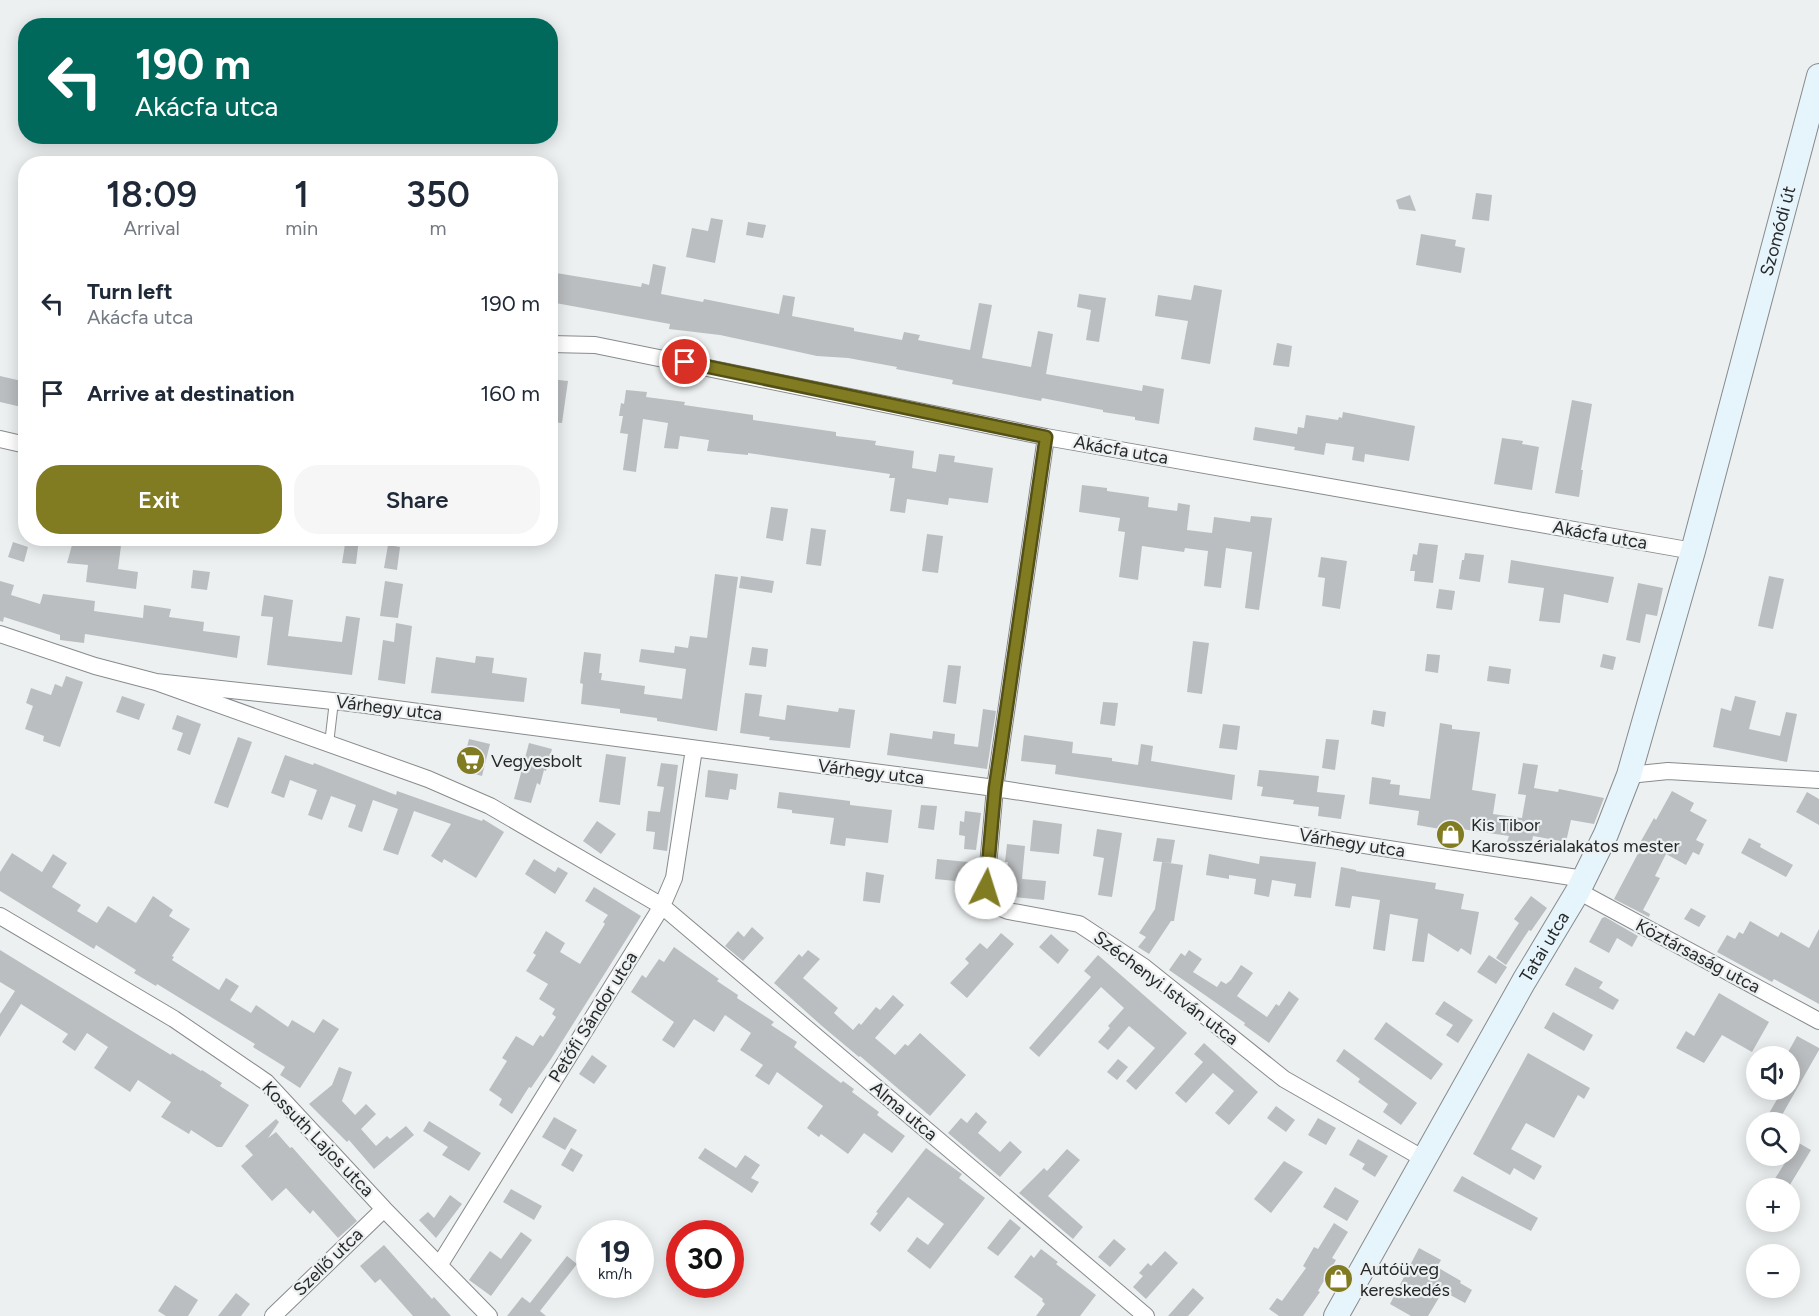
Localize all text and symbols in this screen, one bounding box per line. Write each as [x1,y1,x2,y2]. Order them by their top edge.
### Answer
text: 190 m [135,39,251,90]
icon: left [36,42,114,120]
text: Akácfa utca [135,90,278,123]
text: 18:09 [106,173,197,216]
text: 1 [294,173,309,216]
text: 350 [406,173,470,216]
street label: Szomódi út [1755,183,1800,278]
text: Arrival [123,216,180,240]
text: min [285,216,318,240]
text: m [430,216,447,240]
text: Turn left [87,278,173,305]
icon: left [36,287,69,320]
text: 190 m [480,290,540,317]
text: Akácfa utca [87,305,193,329]
pin [659,336,710,387]
icon: arrive [668,345,701,378]
icon: arrive [36,377,69,410]
text: Arrive at destination [87,380,295,407]
text: 160 m [480,380,540,407]
street label: Akácfa utca [1072,431,1170,469]
button: Exit [36,465,282,534]
button: Share [294,465,540,534]
street label: Akácfa utca [1551,516,1649,554]
street label: Várhegy utca [335,691,443,725]
supermarket icon: Vegyesbolt [454,745,486,777]
place label: Vegyesbolt [491,750,583,772]
street label: Várhegy utca [817,755,925,789]
place label: Kis Tibor Karosszérialakatos mester [1471,814,1680,857]
shop icon: Kis Tibor Karosszérialakatos mester [1434,819,1466,851]
street label: Várhegy utca [1297,824,1407,862]
position arrow [954,856,1018,920]
street label: Tatai utca [1515,908,1574,986]
street label: Köztársaság utca [1632,914,1764,998]
street label: Széchenyi István utca [1089,926,1243,1050]
street label: Petőfi Sándor utca [544,948,642,1086]
map controls [1746,1046,1800,1298]
button: sound [1746,1046,1800,1100]
street label: Kossuth Lajos utca [257,1077,379,1201]
street label: Alma utca [866,1077,942,1145]
button: search [1746,1112,1800,1166]
button: + [1746,1178,1800,1232]
speed limit sign: 30 [666,1220,744,1298]
street label: Szellő utca [289,1223,367,1301]
text: 19 [600,1233,630,1270]
button: − [1746,1244,1800,1298]
place label: Autóüveg kereskedés [1360,1258,1450,1301]
shop icon: Autóüveg kereskedés [1323,1263,1355,1295]
text: km/h [598,1265,632,1283]

